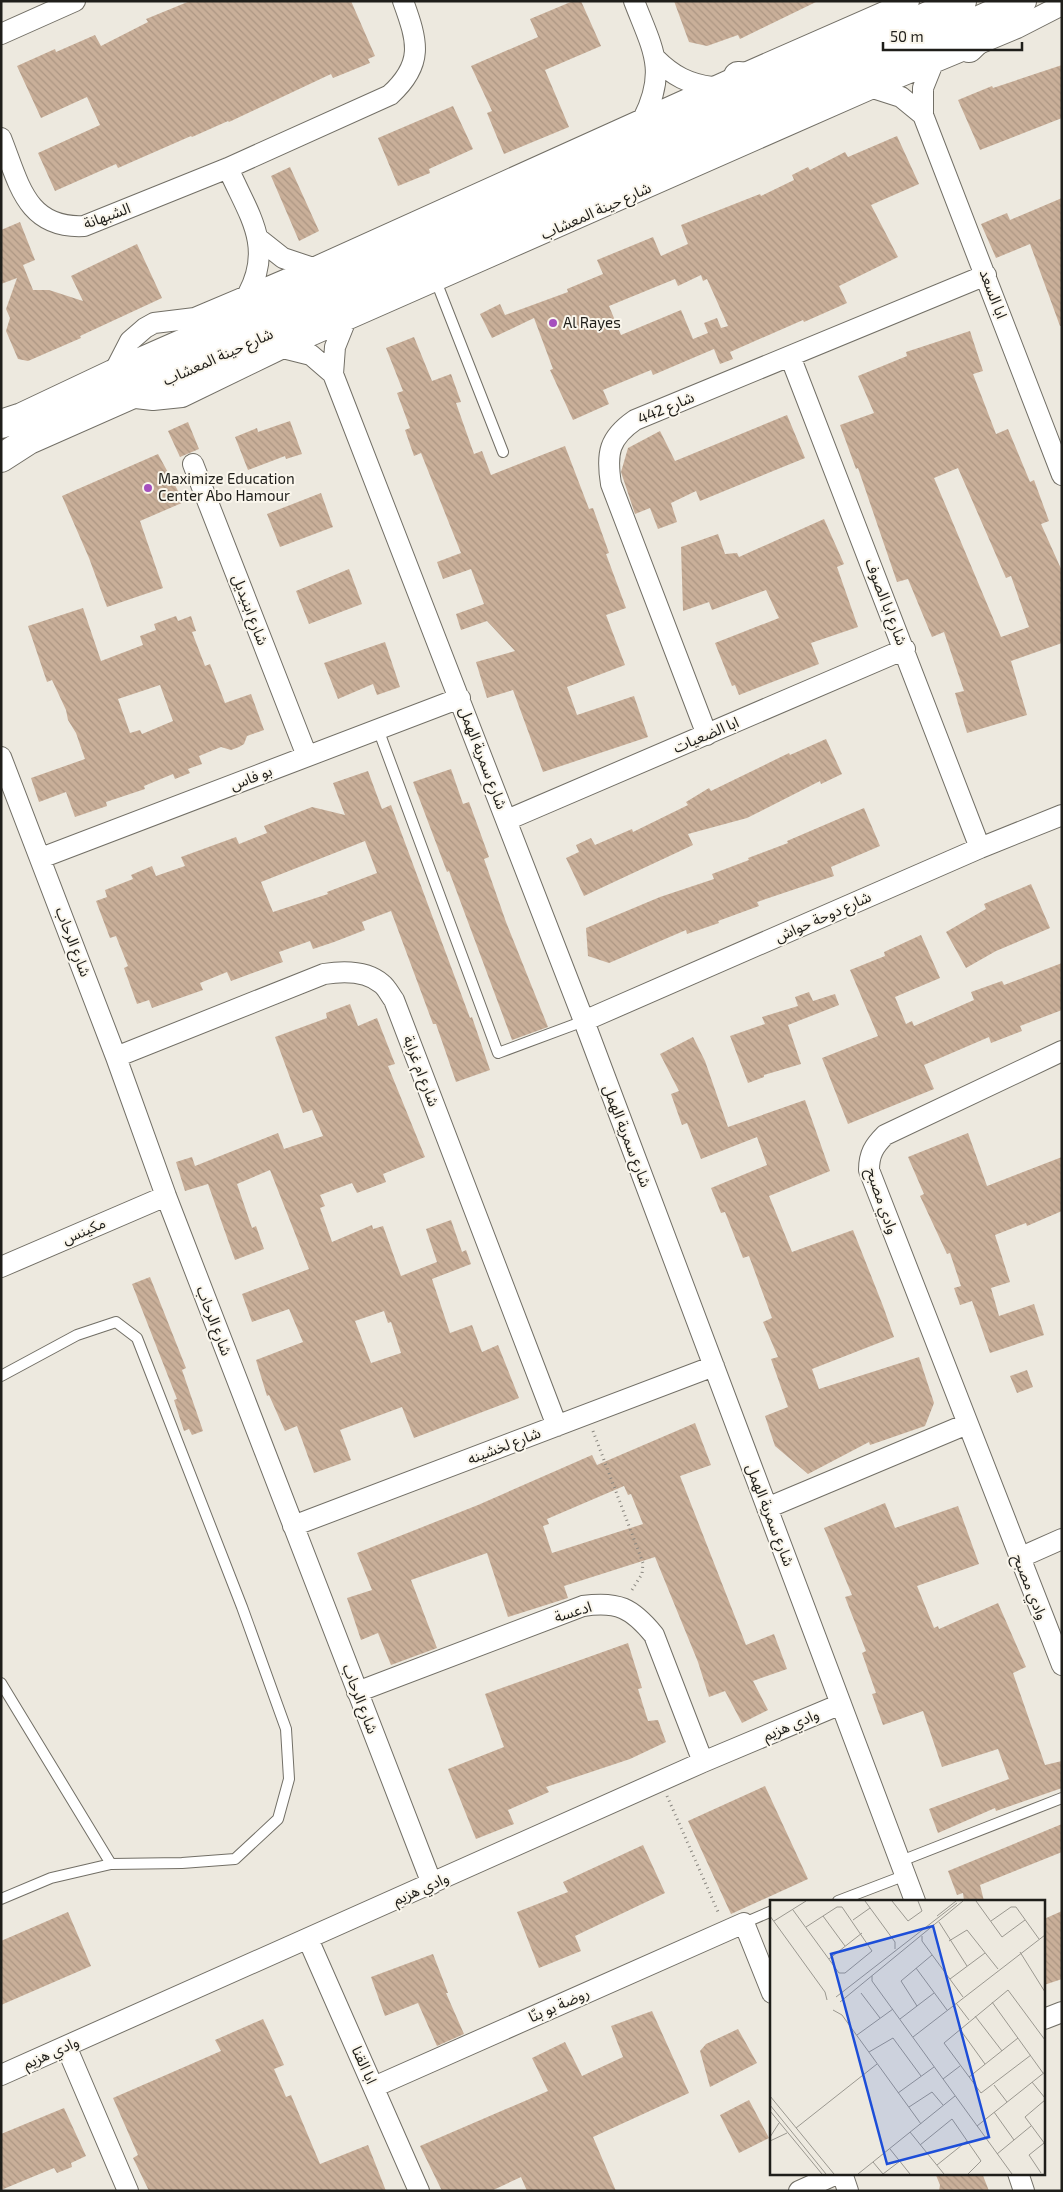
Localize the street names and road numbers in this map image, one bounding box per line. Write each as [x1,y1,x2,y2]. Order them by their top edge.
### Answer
street label: شارع حينة المعشاب [538,178,655,246]
street label: الشبهانة [81,198,133,233]
street label: ابا السعد [976,266,1012,321]
street label: شارع حينة المعشاب [160,324,277,392]
street label: شارع 442 [635,387,698,431]
street label: شارع ابا الصوف [858,556,912,649]
street label: شارع ابنيديل [225,572,273,649]
street label: شارع سمرية الهمل [452,704,512,813]
street label: ابا الضعيات [670,712,741,756]
street label: بو فاس [227,761,275,794]
street label: شارع دوحة حواش [772,887,875,949]
street label: شارع الرحاب [49,904,96,981]
street label: شارع ام غرابة [396,1033,444,1110]
street label: شارع سمرية الهمل [596,1082,656,1191]
street label: وادي مصبح [859,1165,903,1238]
street label: مكينس [59,1213,108,1248]
street label: شارع الرحاب [190,1283,237,1360]
street label: شارع لخشينه [465,1423,544,1471]
street label: شارع سمرية الهمل [739,1461,799,1570]
street label: وادي مصبح [1006,1551,1052,1624]
street label: ادعسة [552,1597,594,1625]
street label: شارع الرحاب [336,1661,383,1738]
street label: وادي هزيم [760,1704,823,1747]
street label: وادي هزيم [390,1868,453,1912]
street label: روضة بو بنّا [526,1983,592,2026]
street label: وادي هزيم [20,2032,83,2076]
street label: ابا القنا [349,2043,381,2086]

